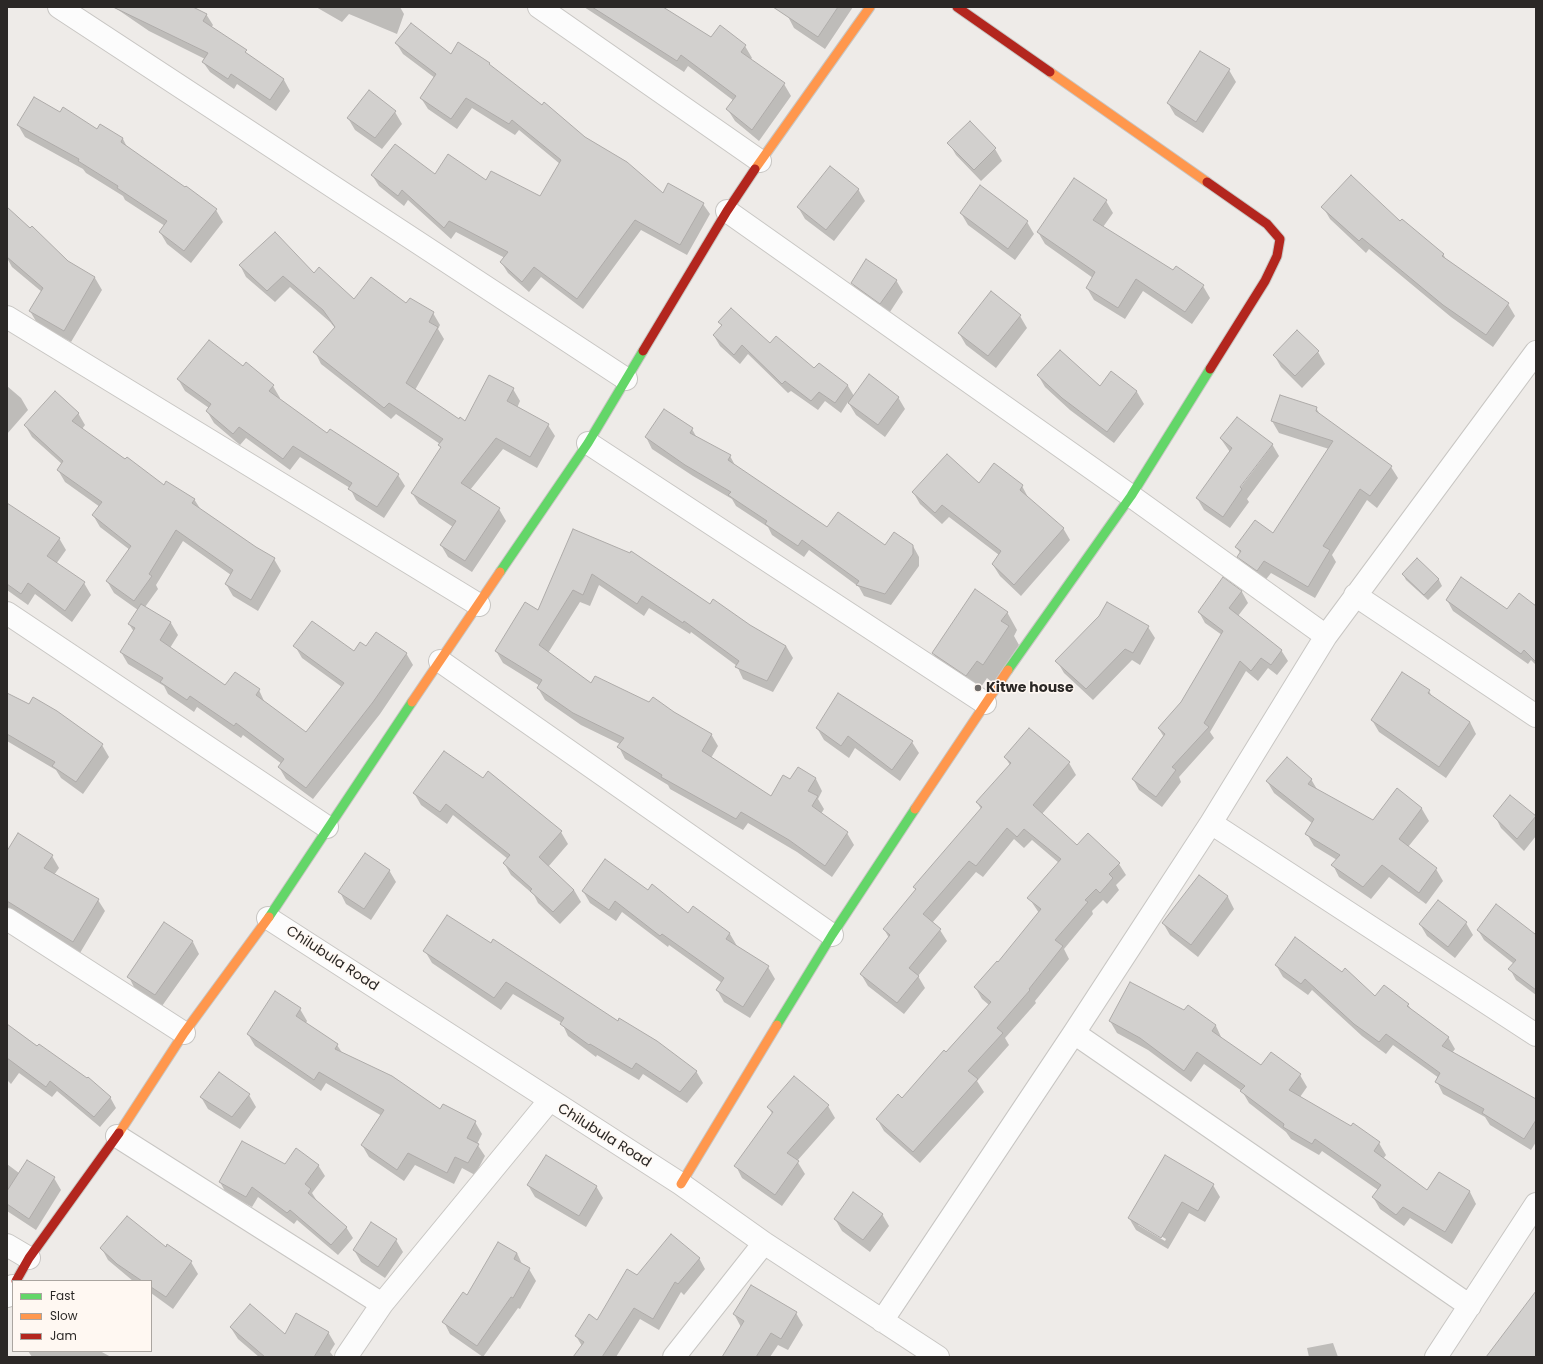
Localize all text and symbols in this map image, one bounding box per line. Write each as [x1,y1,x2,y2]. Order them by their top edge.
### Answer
place label: Kitwe house [986,680,1074,696]
marker: Kitwe house [973,683,983,693]
street label: Chilubula Road [283,923,381,995]
street label: Chilubula Road [554,1101,654,1171]
legend [12,1280,152,1352]
text: Fast [50,1287,75,1304]
text: Slow [50,1307,78,1324]
text: Jam [50,1327,77,1344]

